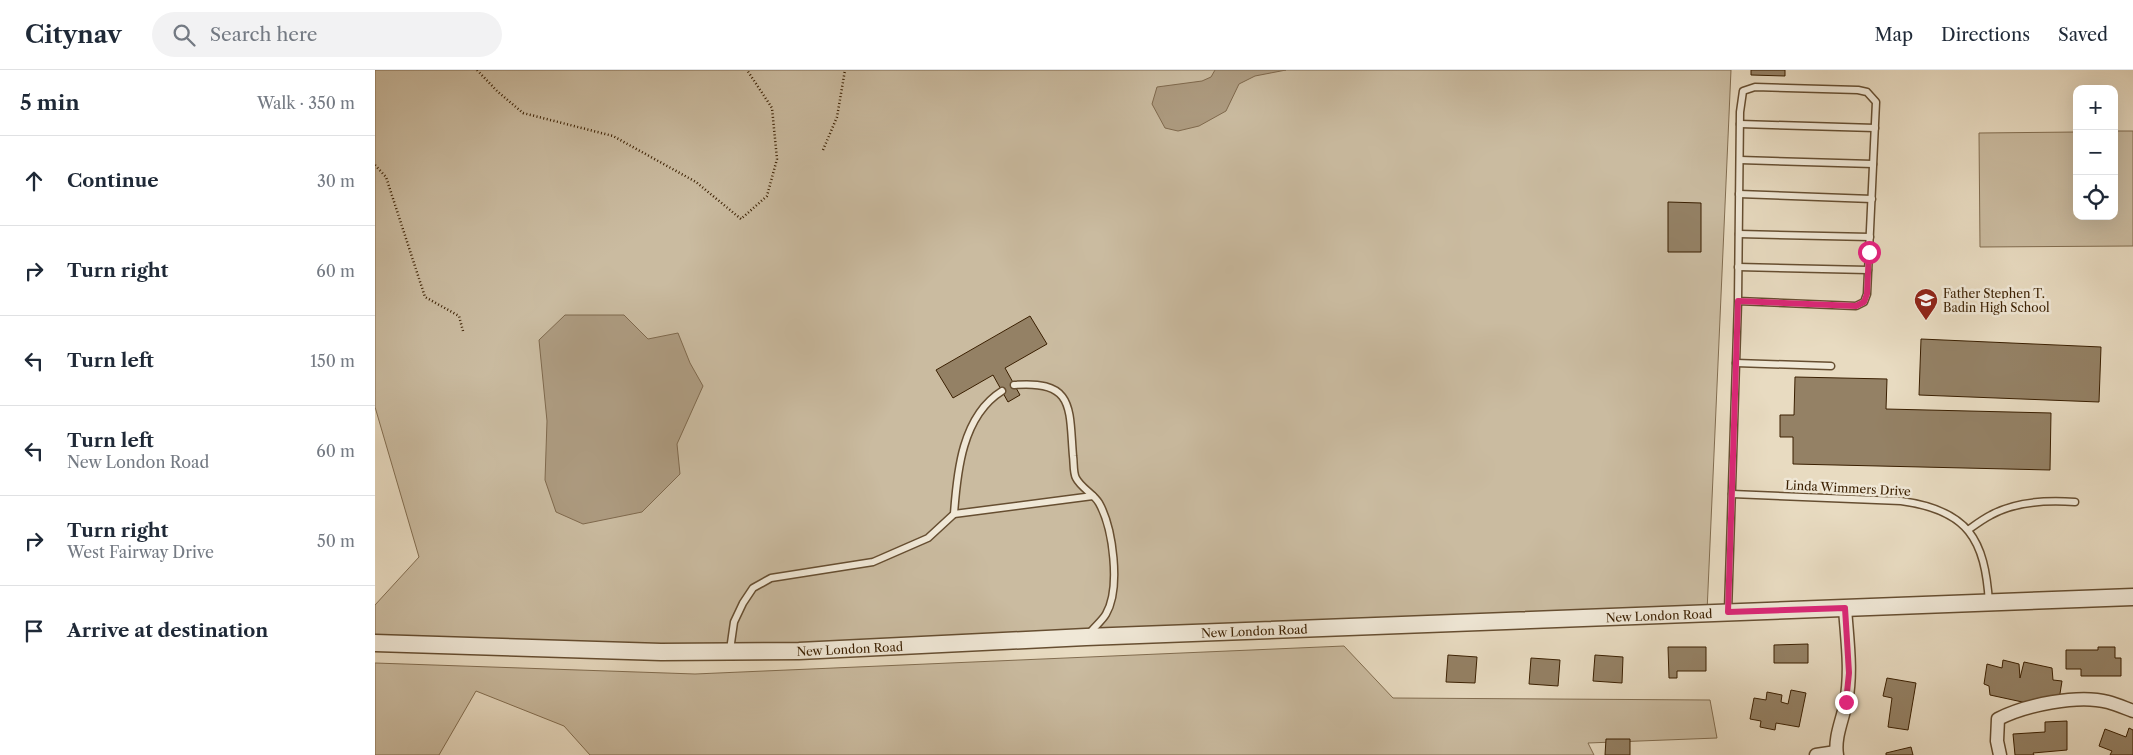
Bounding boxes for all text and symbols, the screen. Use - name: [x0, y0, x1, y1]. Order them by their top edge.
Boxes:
- search box: [152, 12, 502, 57]
- text: Citynav: [25, 20, 122, 49]
- icon: search: [170, 21, 198, 49]
- text: Search here: [210, 23, 317, 46]
- text: Map: [1874, 24, 1913, 46]
- text: Directions: [1941, 24, 2030, 46]
- text: Saved: [2058, 24, 2108, 46]
- map controls: [2073, 85, 2118, 220]
- button: +: [2073, 85, 2118, 130]
- text: 5 min: [20, 90, 80, 115]
- text: Walk · 350 m: [257, 93, 355, 113]
- button: −: [2073, 130, 2118, 175]
- icon: ahead: [20, 167, 48, 195]
- text: Continue: [67, 169, 159, 192]
- text: 30 m: [317, 171, 355, 191]
- button: locate: [2073, 175, 2118, 220]
- route start: [1858, 241, 1881, 264]
- icon: right: [20, 257, 48, 285]
- text: Turn right: [67, 259, 168, 282]
- text: 60 m: [316, 261, 355, 281]
- place label: Father Stephen T. Badin High School: [1943, 286, 2050, 315]
- school or university icon: Father Stephen T. Badin High School: [1913, 287, 1939, 321]
- icon: left: [20, 347, 48, 375]
- text: Turn left: [67, 349, 154, 372]
- text: 150 m: [310, 351, 355, 371]
- text: Turn left: [67, 429, 154, 452]
- icon: left: [20, 437, 48, 465]
- text: 60 m: [316, 441, 355, 461]
- text: New London Road: [67, 452, 209, 472]
- street label: Linda Wimmers Drive: [1785, 477, 1911, 499]
- text: Turn right: [67, 519, 168, 542]
- icon: right: [20, 527, 48, 555]
- text: 50 m: [317, 531, 355, 551]
- text: West Fairway Drive: [67, 542, 214, 562]
- street label: New London Road: [1605, 606, 1713, 625]
- icon: arrive: [20, 617, 48, 645]
- text: Arrive at destination: [67, 619, 268, 642]
- street label: New London Road: [1201, 621, 1309, 640]
- street label: New London Road: [796, 638, 904, 659]
- route end: [1835, 691, 1858, 714]

